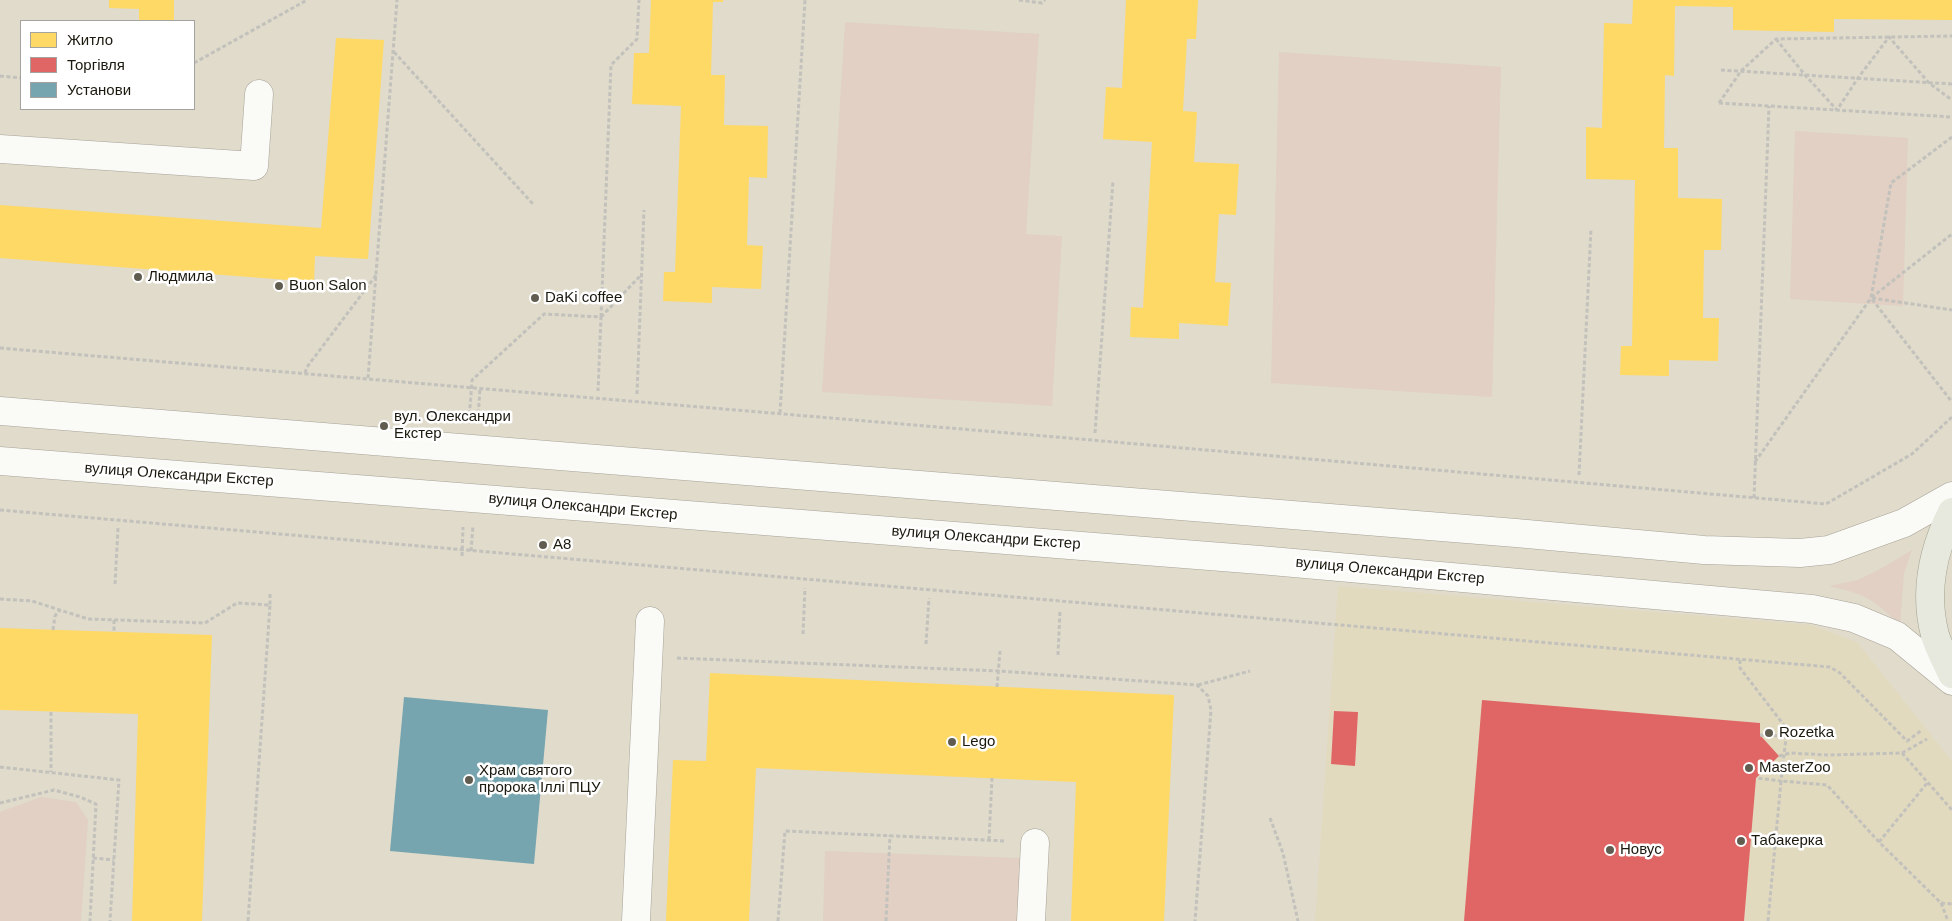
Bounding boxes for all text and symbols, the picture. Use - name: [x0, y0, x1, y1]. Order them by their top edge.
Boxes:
- legend: [20, 20, 195, 110]
- text: Житло: [67, 31, 113, 48]
- text: Торгівля: [67, 56, 125, 73]
- text: Установи: [67, 81, 131, 98]
- place label: Людмила: [148, 268, 213, 286]
- marker: Людмила: [132, 271, 144, 283]
- place label: Buon Salon: [289, 277, 367, 295]
- marker: Buon Salon: [273, 280, 285, 292]
- place label: DaKi coffee: [545, 289, 622, 307]
- marker: DaKi coffee: [529, 292, 541, 304]
- place label: вул. Олександри Екстер: [394, 408, 511, 443]
- marker: вул. Олександри Екстер: [378, 420, 390, 432]
- street label: вулиця Олександри Екстер: [84, 459, 274, 491]
- street label: вулиця Олександри Екстер: [488, 490, 678, 524]
- street label: вулиця Олександри Екстер: [891, 522, 1081, 554]
- place label: A8: [553, 536, 571, 554]
- marker: A8: [537, 539, 549, 551]
- street label: вулиця Олександри Екстер: [1295, 554, 1485, 588]
- place label: Rozetka: [1779, 724, 1834, 742]
- marker: Rozetka: [1763, 727, 1775, 739]
- place label: Lego: [962, 733, 995, 751]
- marker: Lego: [946, 736, 958, 748]
- place label: MasterZoo: [1759, 759, 1831, 777]
- place label: Храм святого пророка Іллі ПЦУ: [479, 762, 600, 797]
- marker: MasterZoo: [1743, 762, 1755, 774]
- marker: Храм святого пророка Іллі ПЦУ: [463, 774, 475, 786]
- place label: Табакерка: [1751, 832, 1823, 850]
- marker: Табакерка: [1735, 835, 1747, 847]
- place label: Новус: [1620, 841, 1662, 859]
- marker: Новус: [1604, 844, 1616, 856]

